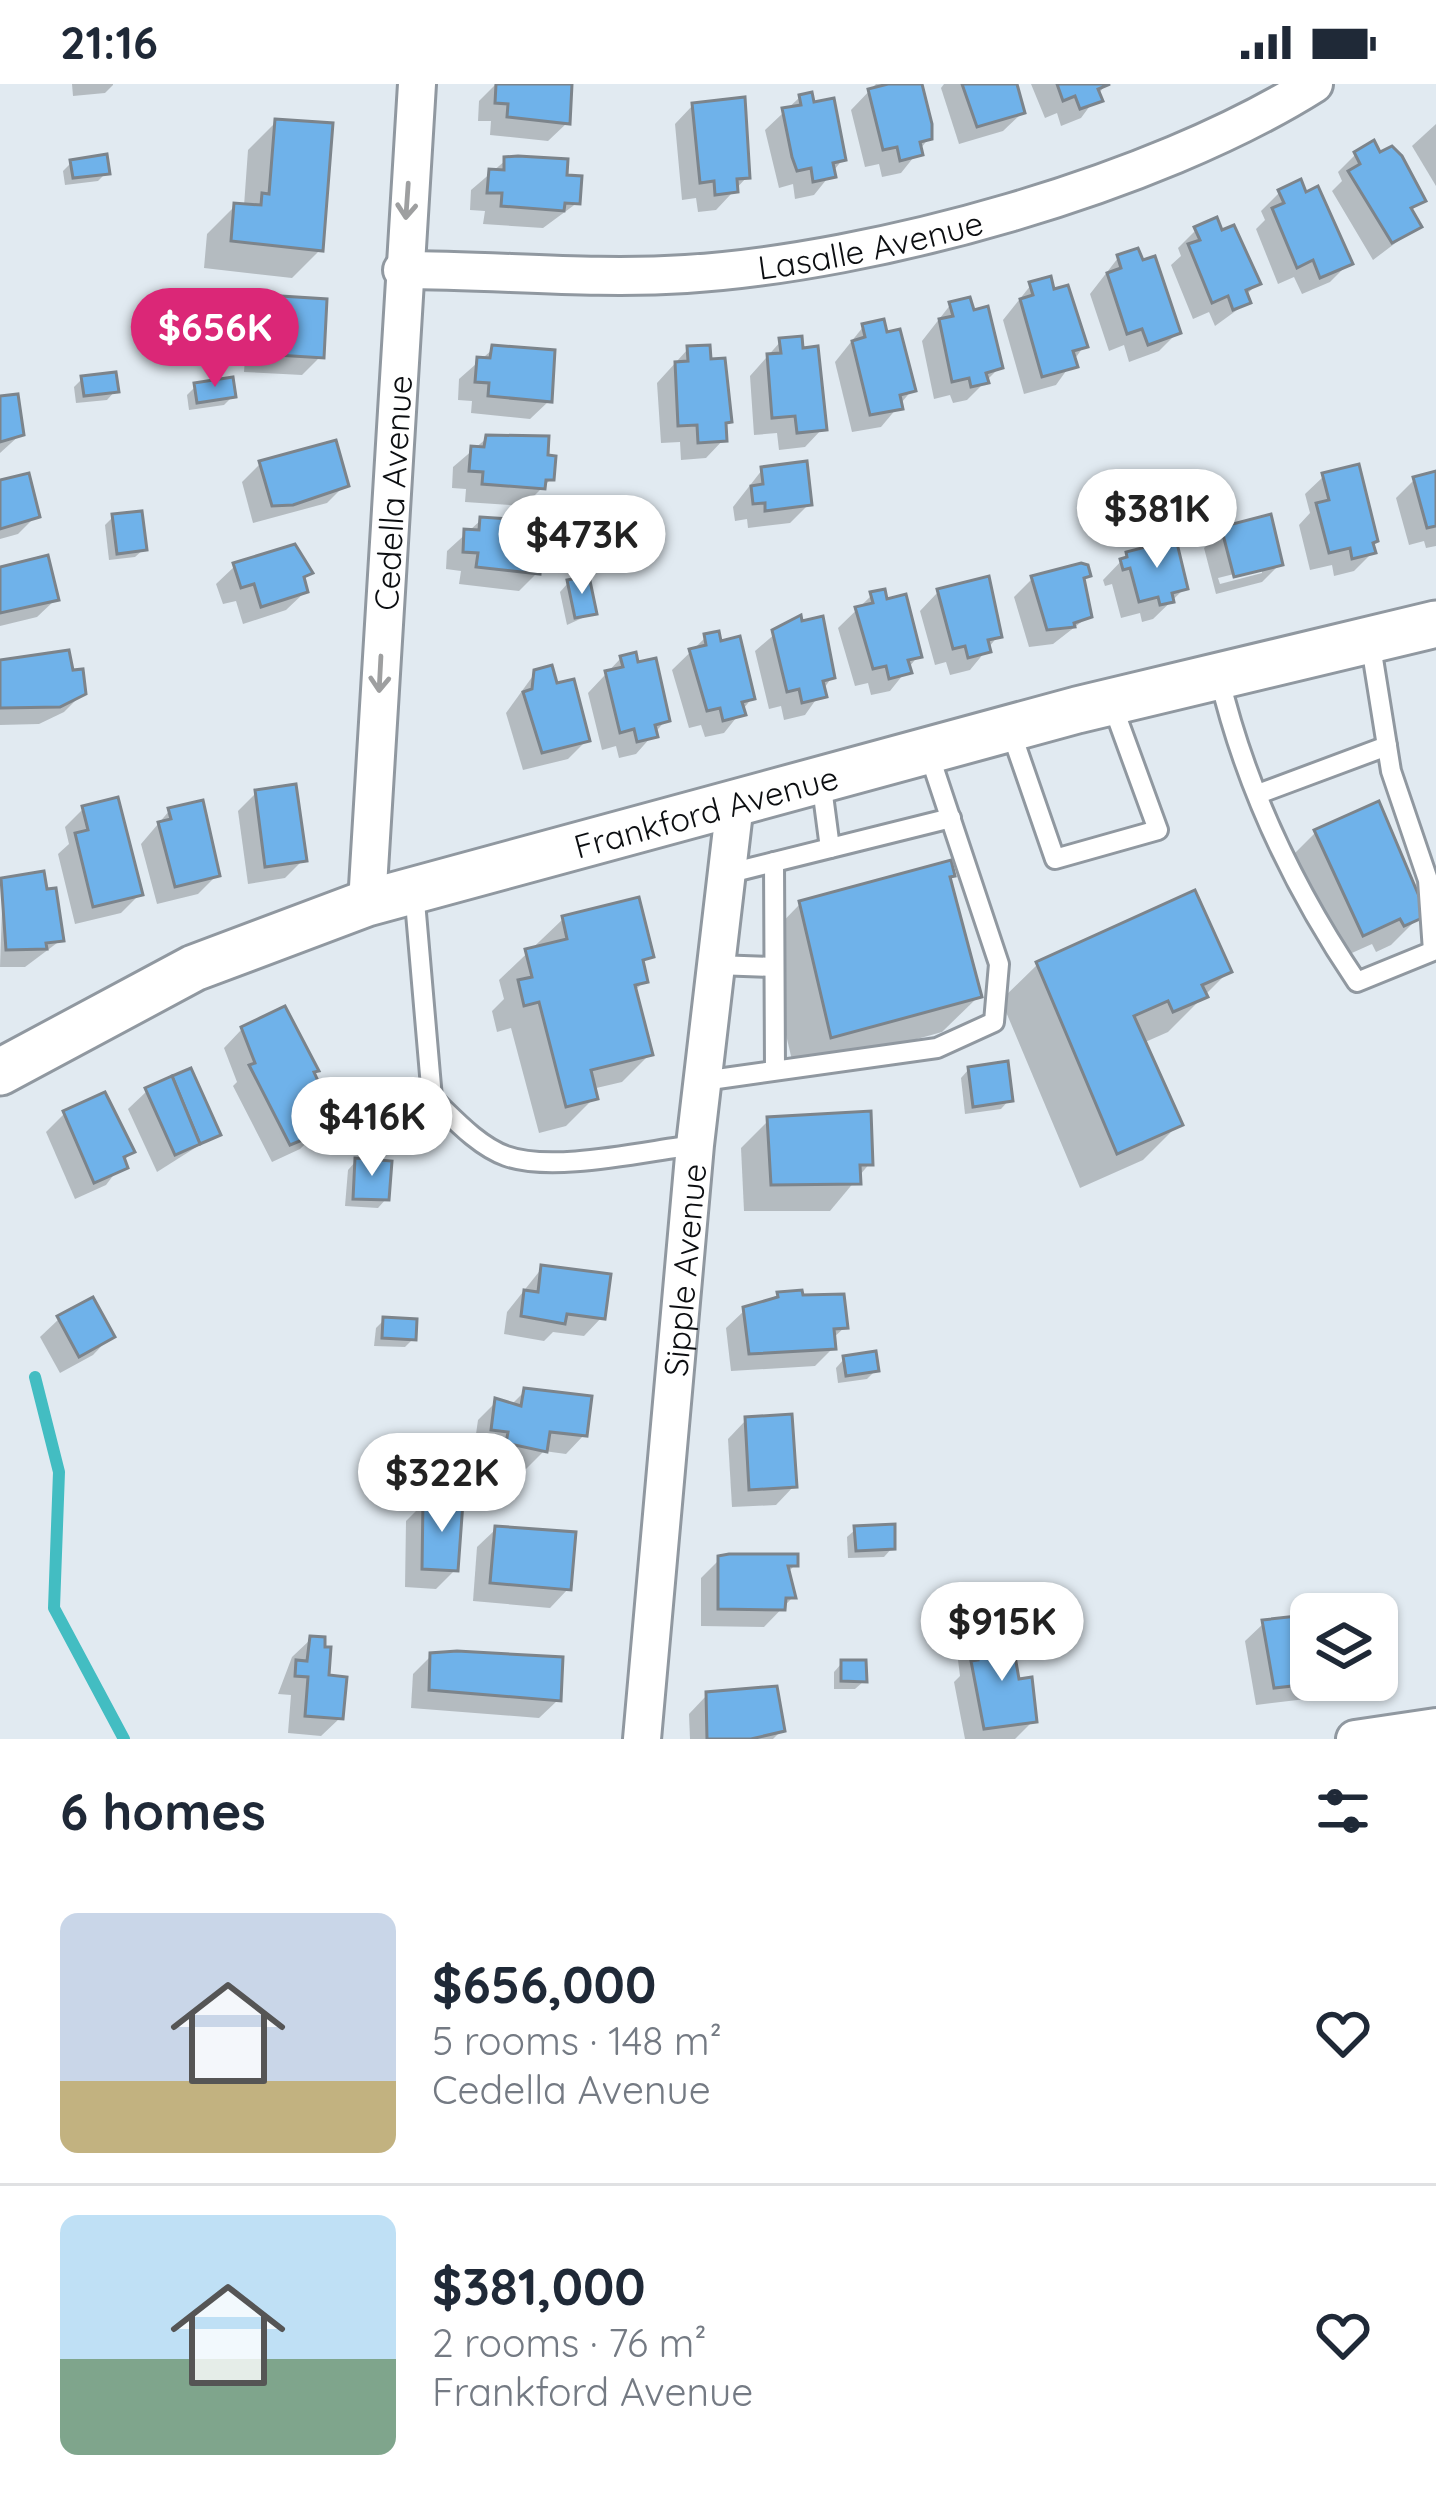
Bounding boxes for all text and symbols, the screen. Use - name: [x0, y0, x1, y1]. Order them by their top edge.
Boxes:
- text: 21:16: [60, 14, 158, 70]
- one-way arrow: [396, 181, 419, 220]
- street label: Lasalle Avenue: [755, 201, 987, 287]
- pin: $656K: [131, 288, 299, 390]
- text: $656K: [158, 302, 272, 351]
- street label: Cedella Avenue: [364, 374, 420, 612]
- pin: $381K: [1073, 469, 1241, 571]
- text: $381K: [1104, 483, 1210, 532]
- pin: $473K: [498, 495, 666, 597]
- text: $473K: [526, 509, 638, 558]
- one-way arrow: [368, 654, 391, 693]
- street label: Frankford Avenue: [569, 755, 842, 866]
- pin: $416K: [288, 1077, 456, 1179]
- text: $416K: [318, 1091, 426, 1140]
- street label: Sipple Avenue: [654, 1162, 714, 1378]
- pin: $322K: [358, 1433, 526, 1535]
- text: $322K: [385, 1447, 499, 1496]
- pin: $915K: [918, 1582, 1086, 1684]
- map controls: [1290, 1593, 1398, 1701]
- button: layers: [1290, 1593, 1398, 1701]
- text: $915K: [948, 1596, 1056, 1645]
- icon: filters: [1310, 1778, 1376, 1844]
- text: 6 homes: [60, 1779, 266, 1843]
- text: $656,000: [432, 1952, 656, 2016]
- icon: home: [156, 1961, 300, 2105]
- icon: heart: [1310, 2000, 1376, 2066]
- text: 5 rooms · 148 m²: [432, 2016, 722, 2065]
- text: Cedella Avenue: [432, 2065, 711, 2114]
- text: $381,000: [432, 2254, 646, 2318]
- icon: home: [156, 2263, 300, 2407]
- icon: heart: [1310, 2302, 1376, 2368]
- text: 2 rooms · 76 m²: [432, 2318, 707, 2367]
- text: Frankford Avenue: [432, 2367, 753, 2416]

